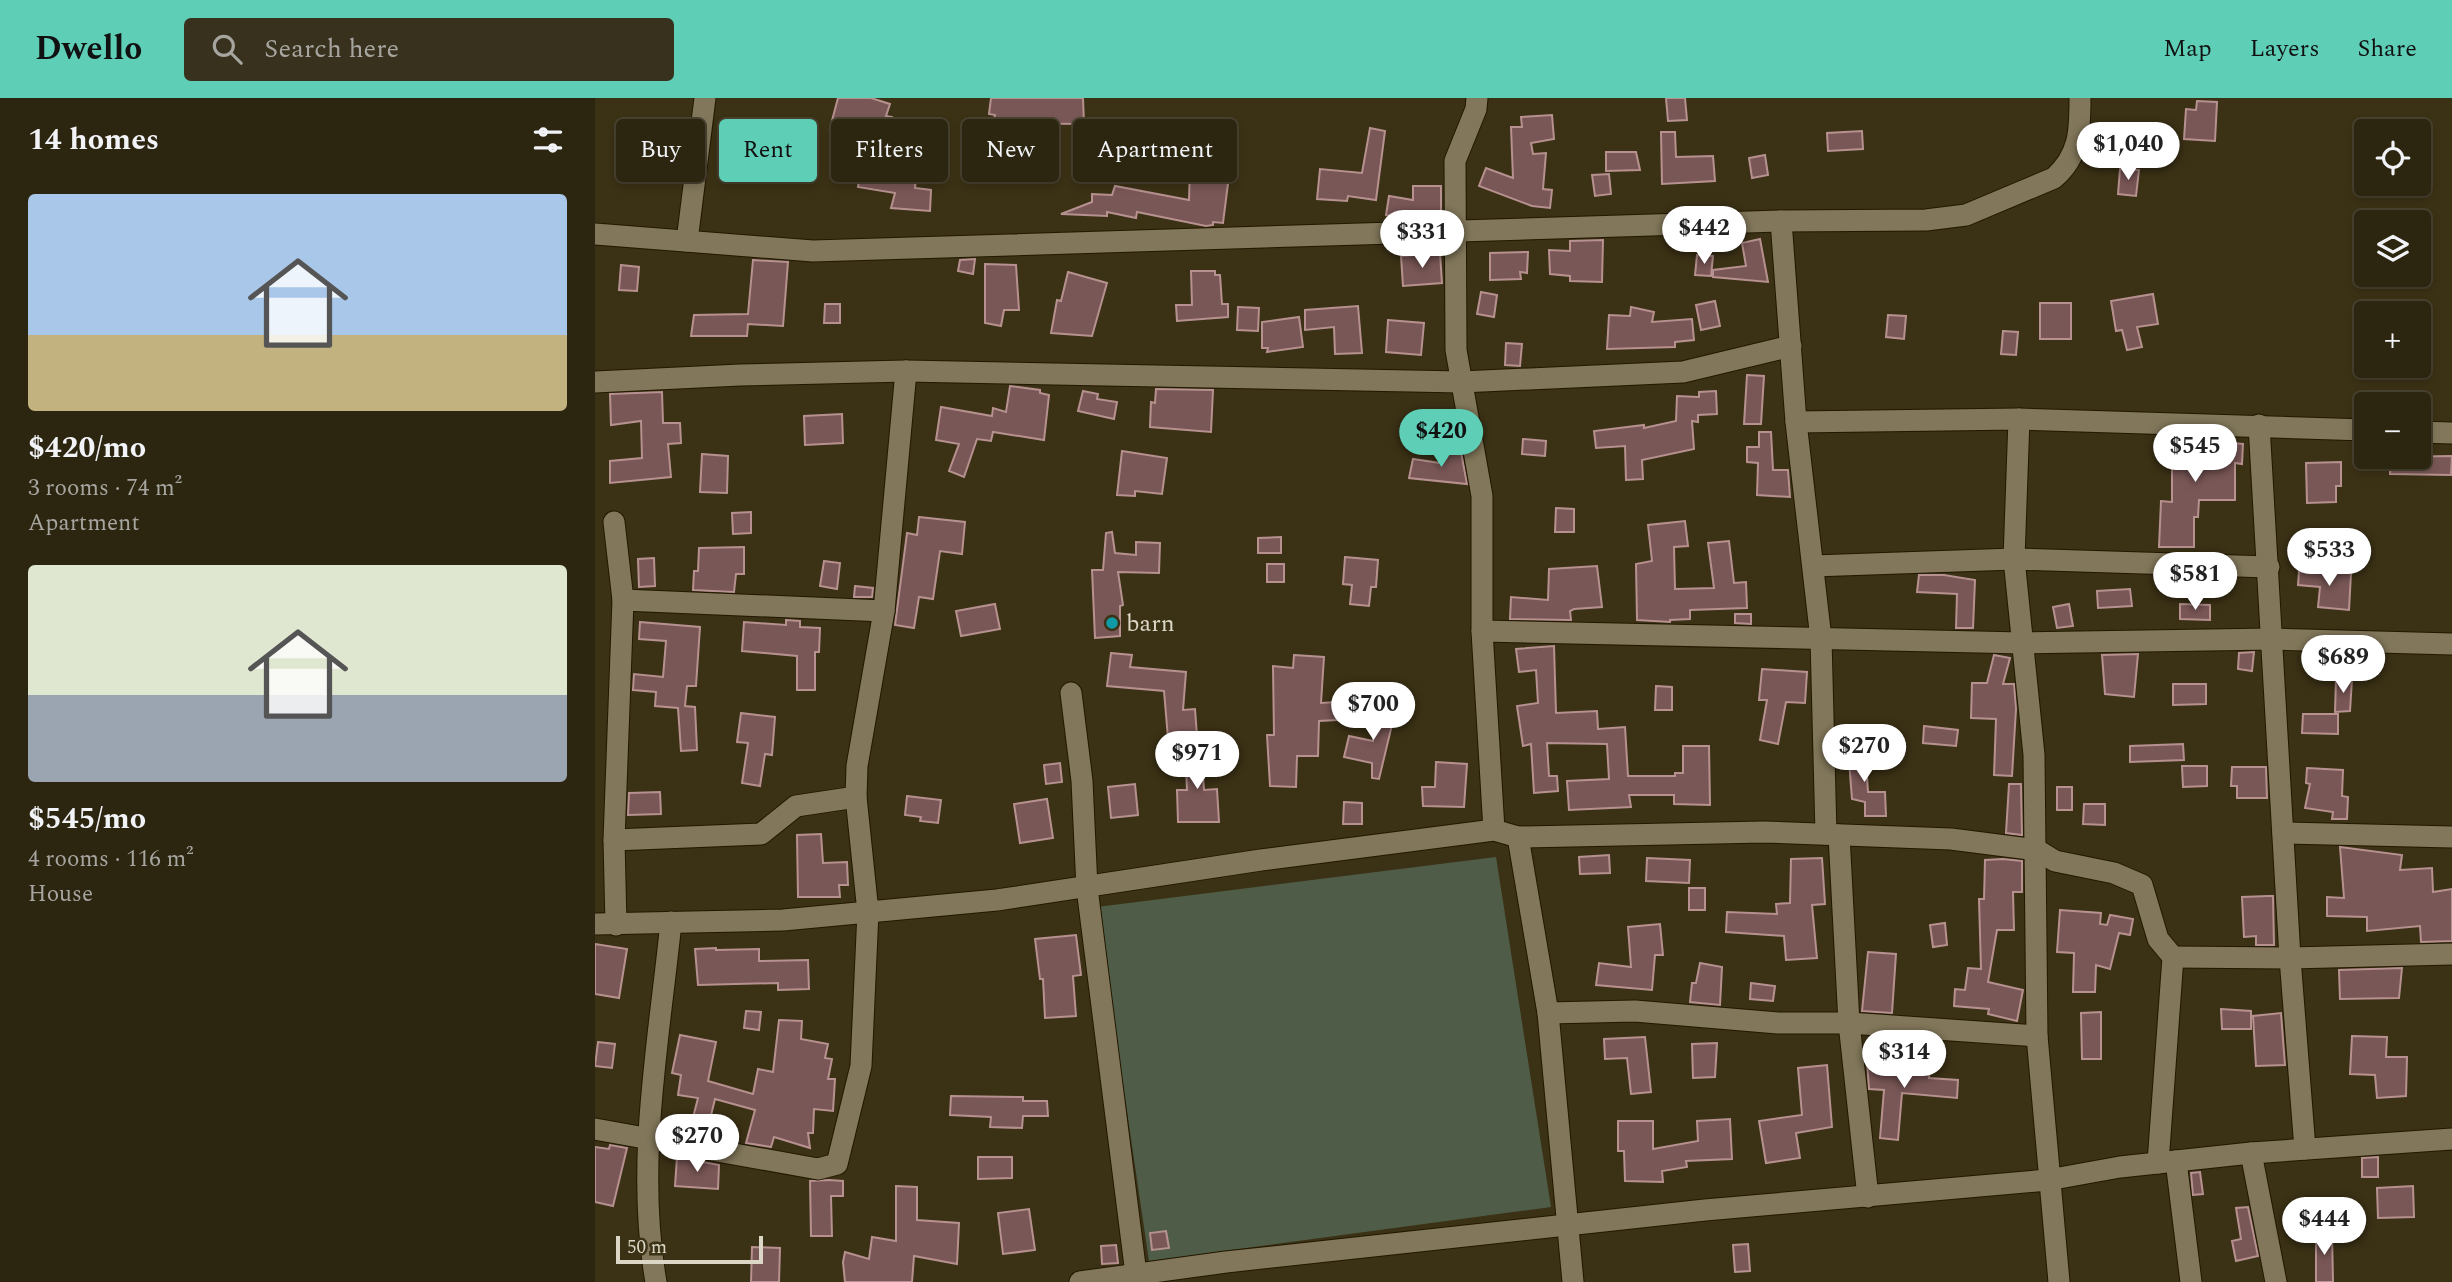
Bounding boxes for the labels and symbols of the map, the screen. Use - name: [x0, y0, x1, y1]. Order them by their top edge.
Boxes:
- pin: $1,040: [2071, 122, 2185, 182]
- pin: $442: [1663, 206, 1745, 266]
- pin: $331: [1381, 211, 1463, 270]
- pin: $420: [1400, 410, 1482, 469]
- pin: $545: [2154, 424, 2236, 484]
- pin: $533: [2288, 528, 2370, 588]
- pin: $581: [2154, 552, 2236, 612]
- place label: barn: [1126, 606, 1175, 642]
- marker: barn: [1104, 615, 1120, 631]
- pin: $689: [2302, 636, 2384, 695]
- pin: $700: [1332, 682, 1414, 742]
- pin: $270: [1823, 724, 1905, 784]
- pin: $971: [1156, 732, 1238, 791]
- pin: $314: [1863, 1030, 1945, 1090]
- pin: $270: [656, 1114, 738, 1174]
- pin: $444: [2283, 1198, 2365, 1257]
- scale bar: [616, 1233, 763, 1265]

